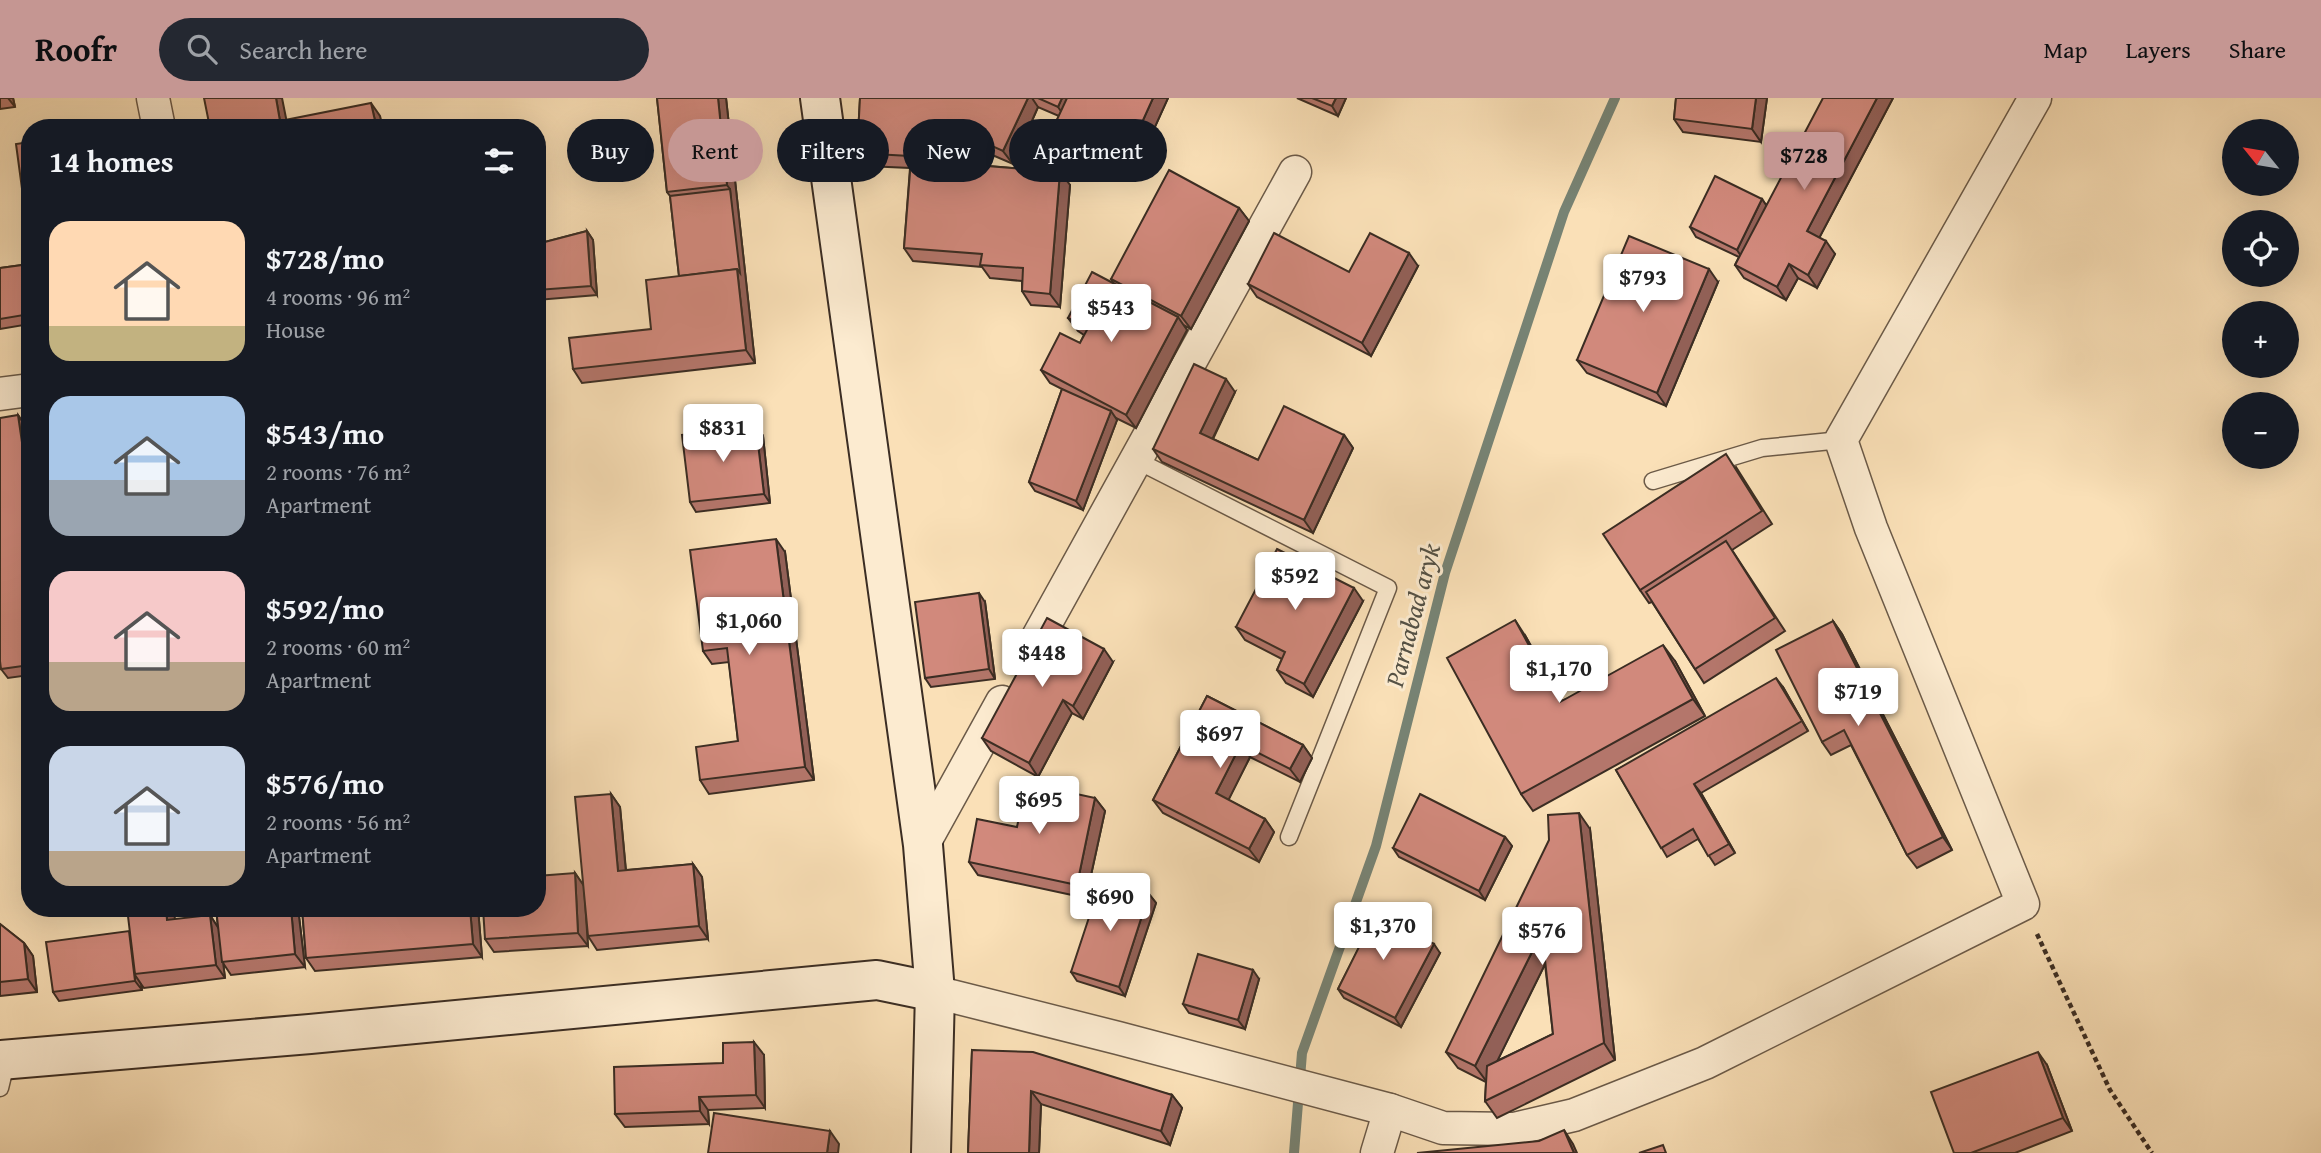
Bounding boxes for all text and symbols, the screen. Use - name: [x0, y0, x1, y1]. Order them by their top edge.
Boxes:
- search box: [159, 18, 649, 81]
- text: Roofr: [35, 25, 117, 73]
- icon: search: [183, 30, 221, 68]
- text: Search here: [239, 30, 368, 69]
- text: Map: [2044, 32, 2087, 67]
- text: Layers: [2125, 32, 2191, 67]
- text: Share: [2229, 32, 2286, 67]
- chip: Buy: [567, 119, 654, 182]
- chip: Rent: [668, 119, 763, 182]
- chip: Filters: [777, 119, 889, 182]
- chip: New: [903, 119, 995, 182]
- chip: Apartment: [1009, 119, 1167, 182]
- north arrow: [2222, 119, 2300, 196]
- map controls: [2222, 119, 2299, 469]
- pin: $728: [1763, 132, 1845, 192]
- text: $728: [1780, 138, 1828, 171]
- text: 14 homes: [49, 139, 174, 183]
- icon: filters: [480, 142, 518, 180]
- button: locate: [2222, 210, 2299, 287]
- text: $728/mo: [266, 236, 384, 280]
- icon: home: [105, 249, 189, 333]
- pin: $793: [1602, 254, 1684, 314]
- text: $793: [1619, 260, 1667, 293]
- text: 4 rooms · 96 m²: [266, 280, 410, 313]
- pin: $543: [1070, 285, 1152, 344]
- text: $543: [1087, 290, 1135, 323]
- button: +: [2222, 301, 2299, 378]
- text: House: [266, 313, 325, 346]
- button: −: [2222, 392, 2299, 469]
- pin: $831: [682, 404, 764, 464]
- text: $831: [699, 410, 747, 443]
- text: $543/mo: [266, 411, 384, 455]
- icon: home: [105, 424, 189, 508]
- text: 2 rooms · 76 m²: [266, 455, 410, 488]
- text: Apartment: [266, 488, 371, 521]
- water label: Parnabad aryk: [1374, 539, 1450, 692]
- pin: $592: [1254, 552, 1336, 612]
- text: $592: [1271, 558, 1319, 591]
- text: $592/mo: [266, 586, 384, 630]
- pin: $1,060: [692, 598, 806, 657]
- icon: home: [105, 599, 189, 683]
- text: $1,060: [716, 603, 782, 636]
- text: 2 rooms · 60 m²: [266, 630, 410, 663]
- pin: $448: [1001, 630, 1083, 689]
- text: $448: [1018, 635, 1066, 668]
- pin: $1,170: [1502, 646, 1616, 705]
- text: $1,170: [1526, 651, 1592, 684]
- text: Apartment: [266, 663, 371, 696]
- pin: $719: [1817, 668, 1899, 728]
- text: $719: [1834, 674, 1882, 707]
- pin: $697: [1179, 710, 1261, 770]
- text: $697: [1196, 716, 1244, 749]
- text: $576/mo: [266, 761, 384, 805]
- icon: home: [105, 774, 189, 858]
- pin: $695: [998, 776, 1080, 836]
- text: $695: [1015, 782, 1063, 815]
- text: 2 rooms · 56 m²: [266, 805, 410, 838]
- text: Apartment: [266, 838, 371, 871]
- pin: $690: [1069, 874, 1151, 933]
- text: $690: [1086, 879, 1134, 912]
- pin: $1,370: [1326, 902, 1440, 962]
- text: $1,370: [1350, 908, 1416, 941]
- pin: $576: [1501, 908, 1583, 967]
- text: $576: [1518, 913, 1566, 946]

